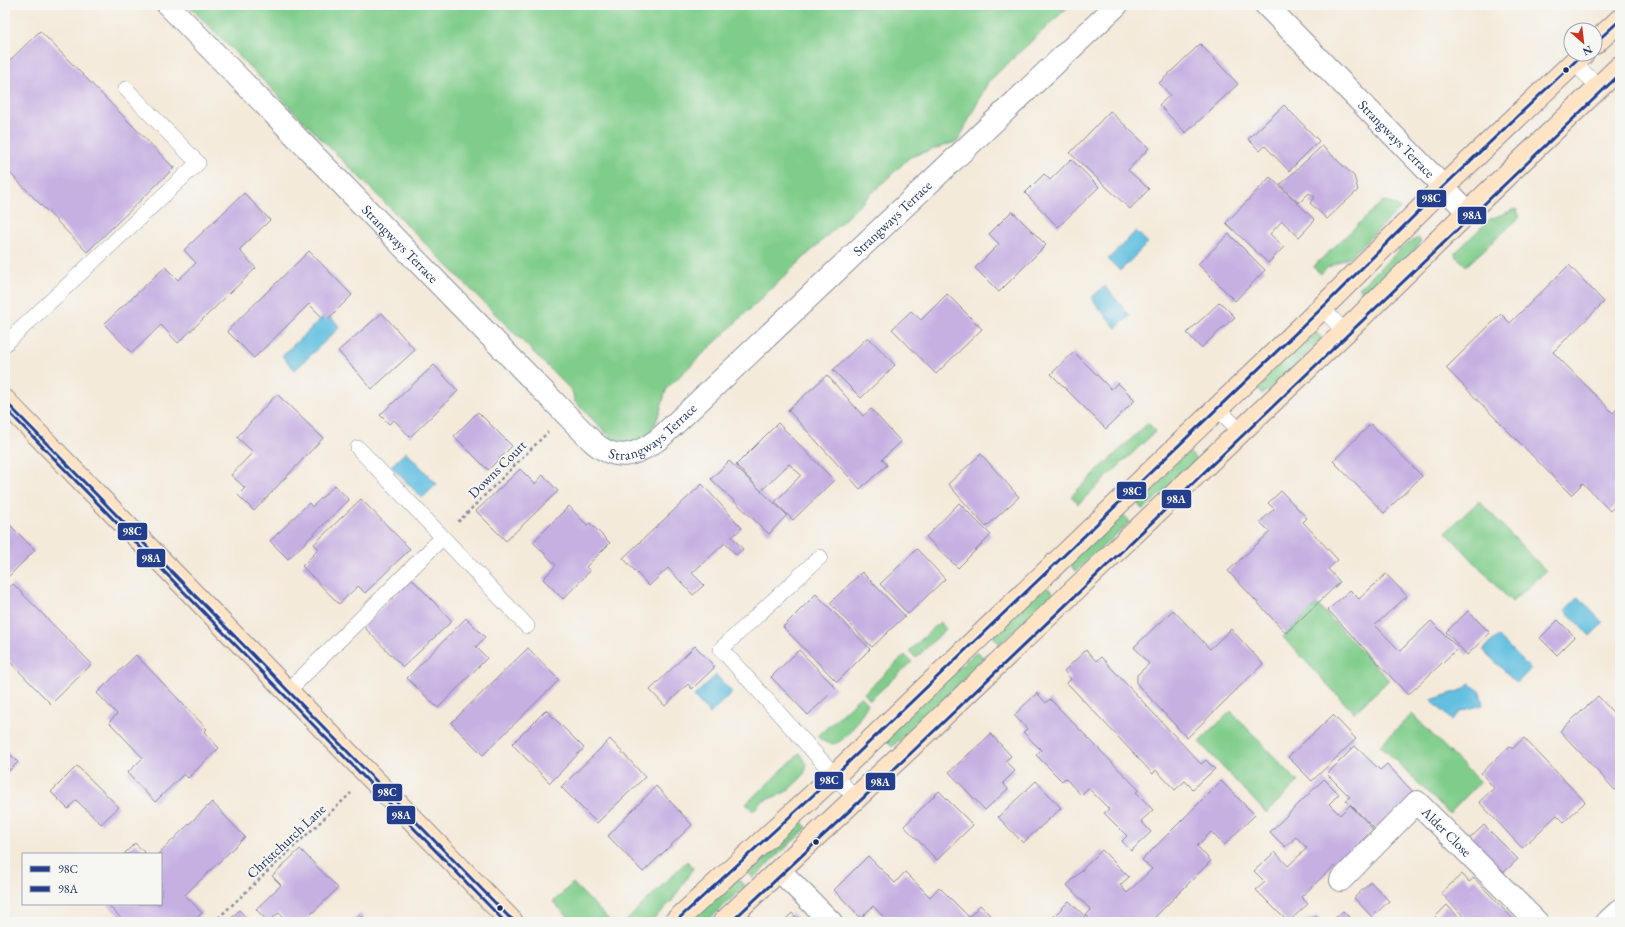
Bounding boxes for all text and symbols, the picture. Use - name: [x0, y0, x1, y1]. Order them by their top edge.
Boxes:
- north arrow: [1563, 22, 1603, 62]
- text: N: [1580, 43, 1595, 59]
- unlabelled marker: [1561, 65, 1571, 75]
- street label: Strangways Terrace: [1354, 96, 1439, 182]
- street label: Strangways Terrace: [849, 176, 936, 260]
- line badge: 98C: [1416, 189, 1447, 208]
- text: 98C: [1421, 191, 1441, 205]
- street label: Strangways Terrace: [358, 201, 443, 287]
- line badge: 98A: [1457, 206, 1487, 225]
- text: 98A: [1462, 208, 1482, 222]
- street label: Strangways Terrace: [607, 399, 701, 464]
- street label: Downs Court: [464, 436, 530, 502]
- line badge: 98C: [1116, 481, 1147, 500]
- text: 98C: [1122, 484, 1142, 498]
- line badge: 98A: [1161, 489, 1192, 509]
- text: 98A: [1166, 492, 1186, 506]
- line badge: 98C: [117, 522, 148, 541]
- text: 98C: [122, 524, 142, 538]
- line badge: 98A: [136, 548, 166, 568]
- text: 98A: [141, 551, 161, 565]
- line badge: 98C: [814, 771, 844, 790]
- line badge: 98A: [865, 772, 896, 791]
- text: 98C: [819, 773, 839, 787]
- text: 98A: [870, 775, 890, 789]
- line badge: 98C: [372, 783, 403, 802]
- text: 98C: [377, 785, 397, 799]
- street label: Christchurch Lane: [243, 799, 330, 882]
- street label: Alder Close: [1417, 802, 1476, 861]
- line badge: 98A: [386, 805, 416, 825]
- text: 98A: [391, 808, 411, 822]
- unlabelled marker: [811, 837, 821, 847]
- legend: [22, 853, 162, 905]
- text: 98C: [58, 861, 78, 877]
- text: 98A: [58, 881, 79, 897]
- unlabelled marker: [495, 903, 505, 913]

